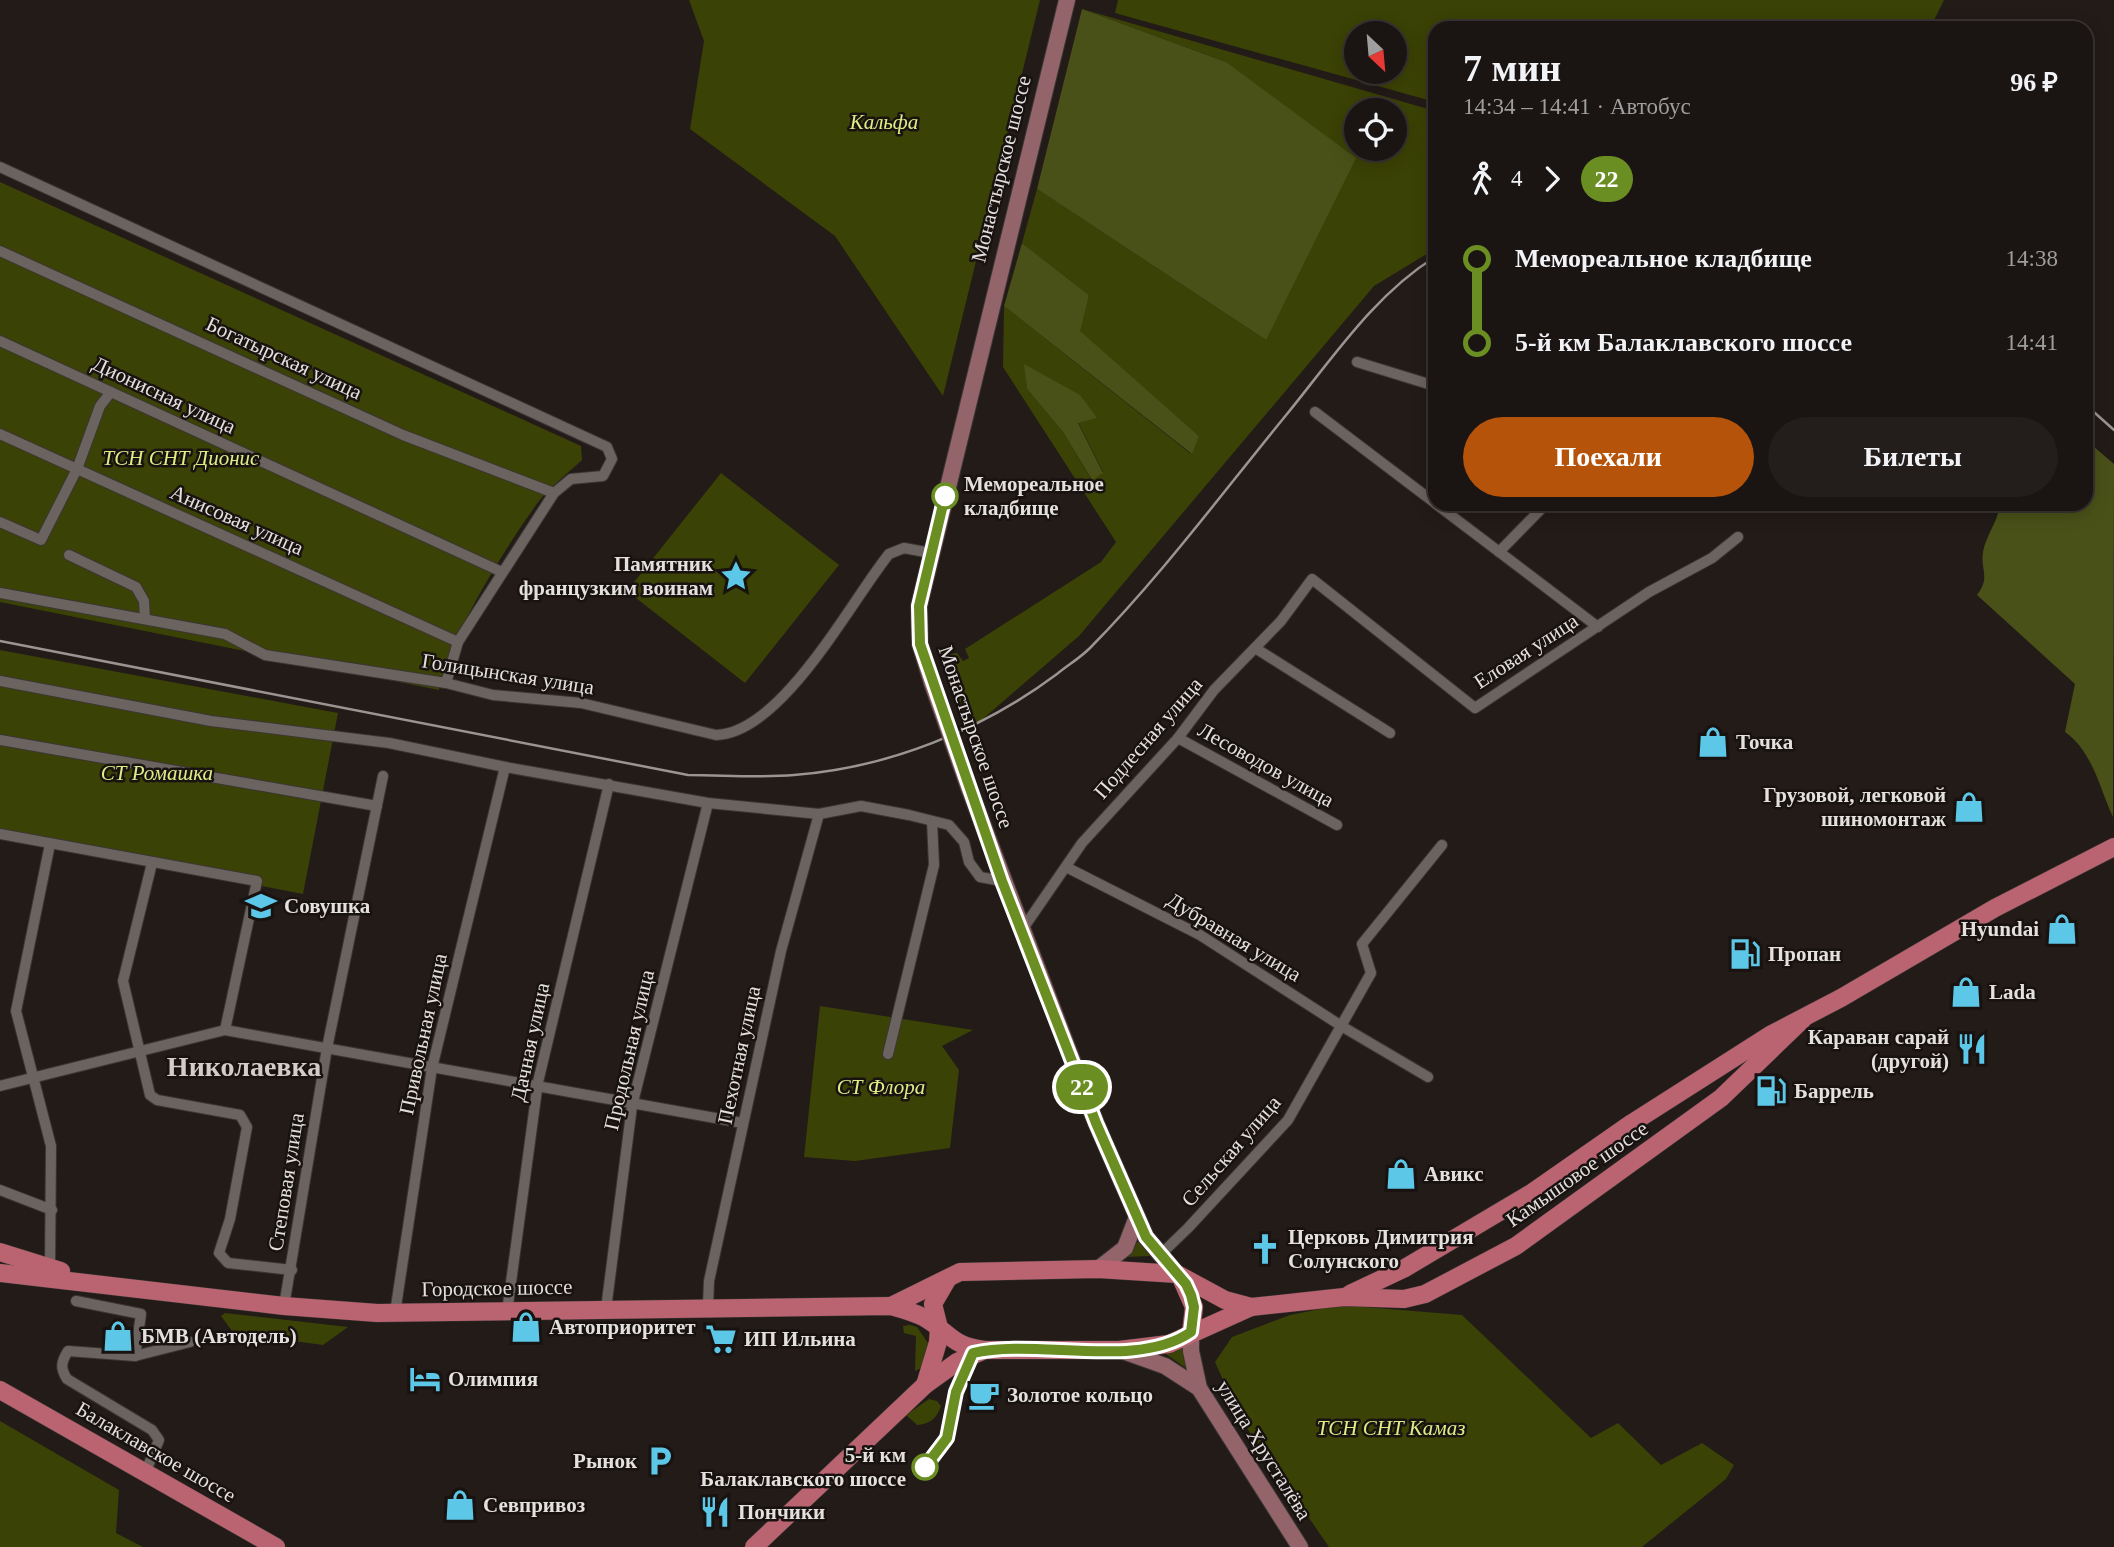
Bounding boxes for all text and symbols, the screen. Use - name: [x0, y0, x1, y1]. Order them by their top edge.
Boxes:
- north arrow: [1344, 21, 1407, 84]
- map controls: [1344, 21, 1407, 161]
- text: 7 мин: [1463, 47, 1561, 89]
- text: 96 ₽: [2010, 68, 2058, 97]
- street label: Монастырское шоссе: [966, 73, 1036, 265]
- text: 14:34 – 14:41 · Автобус: [1463, 94, 1691, 119]
- button: locate: [1344, 98, 1407, 161]
- park label: Кальфа: [849, 110, 918, 134]
- icon: walk: [1463, 160, 1501, 198]
- icon: forward: [1533, 160, 1571, 198]
- text: 4: [1511, 166, 1523, 191]
- text: 22: [1595, 166, 1619, 192]
- text: Мемореальное кладбище: [1515, 244, 1812, 273]
- text: 14:38: [2006, 246, 2058, 271]
- street label: Богатырская улица: [202, 311, 366, 405]
- text: 5-й км Балаклавского шоссе: [1515, 328, 1852, 357]
- text: 14:41: [2006, 330, 2058, 355]
- street label: Дионисная улица: [89, 351, 240, 439]
- button: Поехали: [1463, 417, 1754, 497]
- button: Билеты: [1768, 417, 2058, 497]
- park label: ТСН СНТ Дионис: [103, 446, 260, 470]
- place label: Мемореальное кладбище: [964, 472, 1104, 520]
- street label: Анисовая улица: [167, 480, 308, 560]
- marker: Мемореальное кладбище: [932, 483, 958, 509]
- place label: Памятник французким воинам: [519, 552, 714, 600]
- place icon: Памятник французким воинам: [719, 559, 753, 593]
- street label: Еловая улица: [1469, 608, 1583, 694]
- street label: Монастырское шоссе: [933, 643, 1019, 831]
- street label: Голицынская улица: [420, 649, 597, 700]
- street label: Подлесная улица: [1089, 672, 1208, 804]
- street label: Лесоводов улица: [1194, 718, 1339, 813]
- shop icon: Точка: [1696, 725, 1730, 759]
- place label: Точка: [1736, 730, 1794, 754]
- park label: СТ Ромашка: [101, 761, 213, 785]
- place label: Грузовой, легковой шиномонтаж: [1763, 783, 1947, 831]
- shop icon: Грузовой, легковой шиномонтаж: [1952, 790, 1986, 824]
- street label: Дубравная улица: [1163, 887, 1306, 987]
- school or university icon: Совушка: [244, 889, 278, 923]
- place label: Совушка: [284, 894, 371, 918]
- shop icon: Hyundai: [2045, 912, 2079, 946]
- place label: Hyundai: [1961, 917, 2039, 941]
- fuel station icon: Пропан: [1728, 937, 1762, 971]
- place label: Пропан: [1768, 942, 1841, 966]
- street label: Привольная улица: [394, 950, 452, 1117]
- street label: Продольная улица: [599, 967, 659, 1133]
- shop icon: Lada: [1949, 975, 1983, 1009]
- street label: Дачная улица: [506, 980, 554, 1104]
- place label: Lada: [1989, 980, 2036, 1004]
- street label: Пехотная улица: [713, 983, 765, 1126]
- place label: Караван сарай (другой): [1808, 1025, 1949, 1073]
- restaurant icon: Караван сарай (другой): [1955, 1032, 1989, 1066]
- district label: Николаевка: [167, 1051, 321, 1082]
- line badge: 22: [1050, 1064, 1114, 1110]
- text: 22: [1070, 1074, 1094, 1100]
- fuel station icon: Баррель: [1754, 1074, 1788, 1108]
- park label: СТ Флора: [837, 1075, 925, 1099]
- place label: Баррель: [1794, 1079, 1874, 1103]
- street label: Сельская улица: [1176, 1090, 1286, 1211]
- street label: Степовая улица: [263, 1110, 309, 1253]
- street label: Камышовое шоссе: [1501, 1116, 1653, 1232]
- shop icon: Авикс: [1384, 1157, 1418, 1191]
- place label: Авикс: [1424, 1162, 1484, 1186]
- place label: Церковь Димитрия Солунского: [1288, 1225, 1474, 1273]
- church icon: Церковь Димитрия Солунского: [1248, 1232, 1282, 1266]
- street label: Городское шоссе: [421, 1275, 573, 1301]
- shop icon: Автоприоритет: [509, 1310, 543, 1344]
- place label: Автоприоритет: [549, 1315, 696, 1339]
- shop icon: БМВ (Автодель): [101, 1319, 135, 1353]
- supermarket icon: ИП Ильина: [704, 1322, 738, 1356]
- place label: БМВ (Автодель): [141, 1324, 297, 1348]
- place label: ИП Ильина: [744, 1327, 856, 1351]
- hotel icon: Олимпия: [408, 1362, 442, 1396]
- place label: Олимпия: [448, 1367, 538, 1391]
- street label: улица Хрусталёва: [1211, 1376, 1317, 1525]
- cafe icon: Золотое кольцо: [967, 1378, 1001, 1412]
- place label: Золотое кольцо: [1007, 1383, 1153, 1407]
- street label: Балаклавское шоссе: [72, 1397, 240, 1507]
- park label: ТСН СНТ Камаз: [1317, 1416, 1465, 1440]
- place label: 5-й км Балаклавского шоссе: [700, 1443, 906, 1491]
- parking icon: Рынок: [643, 1444, 677, 1478]
- place label: Рынок: [573, 1449, 638, 1473]
- marker: 5-й км Балаклавского шоссе: [912, 1454, 938, 1480]
- shop icon: Севпривоз: [443, 1488, 477, 1522]
- place label: Севпривоз: [483, 1493, 585, 1517]
- restaurant icon: Пончики: [698, 1495, 732, 1529]
- place label: Пончики: [738, 1500, 825, 1524]

